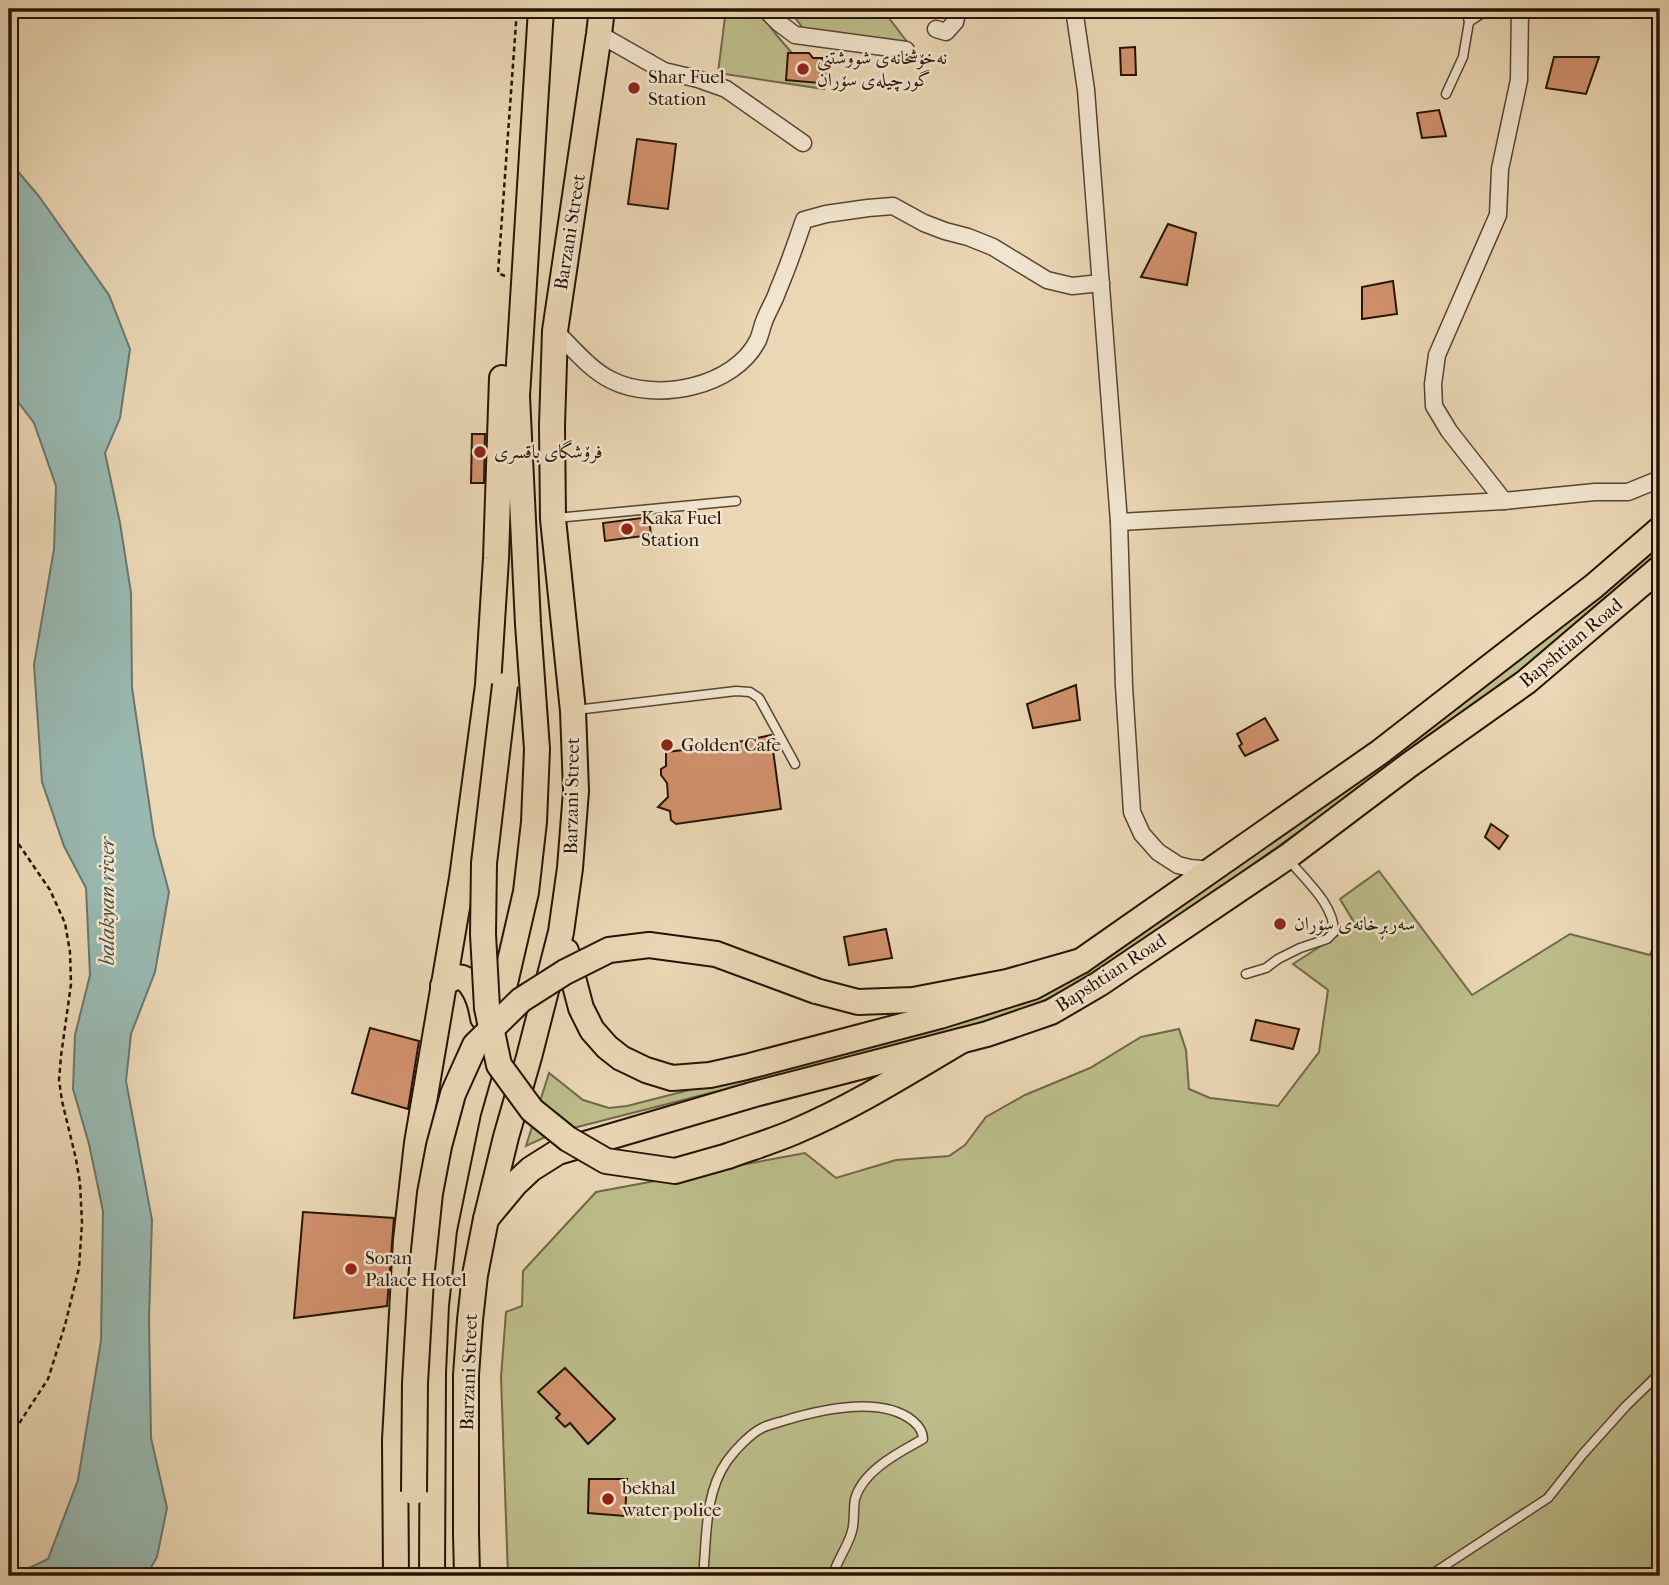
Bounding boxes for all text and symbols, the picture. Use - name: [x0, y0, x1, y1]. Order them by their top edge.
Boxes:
- place label: نەخۆشخانەی شووشتنی گورچیلەی سۆران: [817, 47, 947, 92]
- marker: نەخۆشخانەی شووشتنی گورچیلەی سۆران: [795, 61, 811, 77]
- place label: Shar Fuel Station: [648, 66, 725, 110]
- marker: Shar Fuel Station: [626, 80, 642, 96]
- street label: Barzani Street: [550, 172, 590, 292]
- place label: فرۆشگای باقسری: [494, 439, 603, 464]
- marker: فرۆشگای باقسری: [472, 444, 488, 460]
- place label: Kaka Fuel Station: [641, 507, 722, 551]
- marker: Kaka Fuel Station: [619, 521, 635, 537]
- street label: Bapshtian Road: [1515, 593, 1627, 692]
- place label: Golden Cafe: [681, 734, 781, 756]
- street label: Barzani Street: [560, 737, 584, 855]
- marker: Golden Cafe: [659, 737, 675, 753]
- water label: balakyan river: [95, 835, 119, 965]
- place label: سەربڕخانەی سۆران: [1294, 913, 1415, 940]
- marker: سەربڕخانەی سۆران: [1272, 916, 1288, 932]
- street label: Bapshtian Road: [1052, 929, 1171, 1017]
- place label: Soran Palace Hotel: [365, 1247, 467, 1291]
- marker: Soran Palace Hotel: [343, 1261, 359, 1277]
- street label: Barzani Street: [456, 1313, 482, 1431]
- place label: bekhal water police: [621, 1477, 721, 1521]
- marker: bekhal water police: [600, 1491, 616, 1507]

